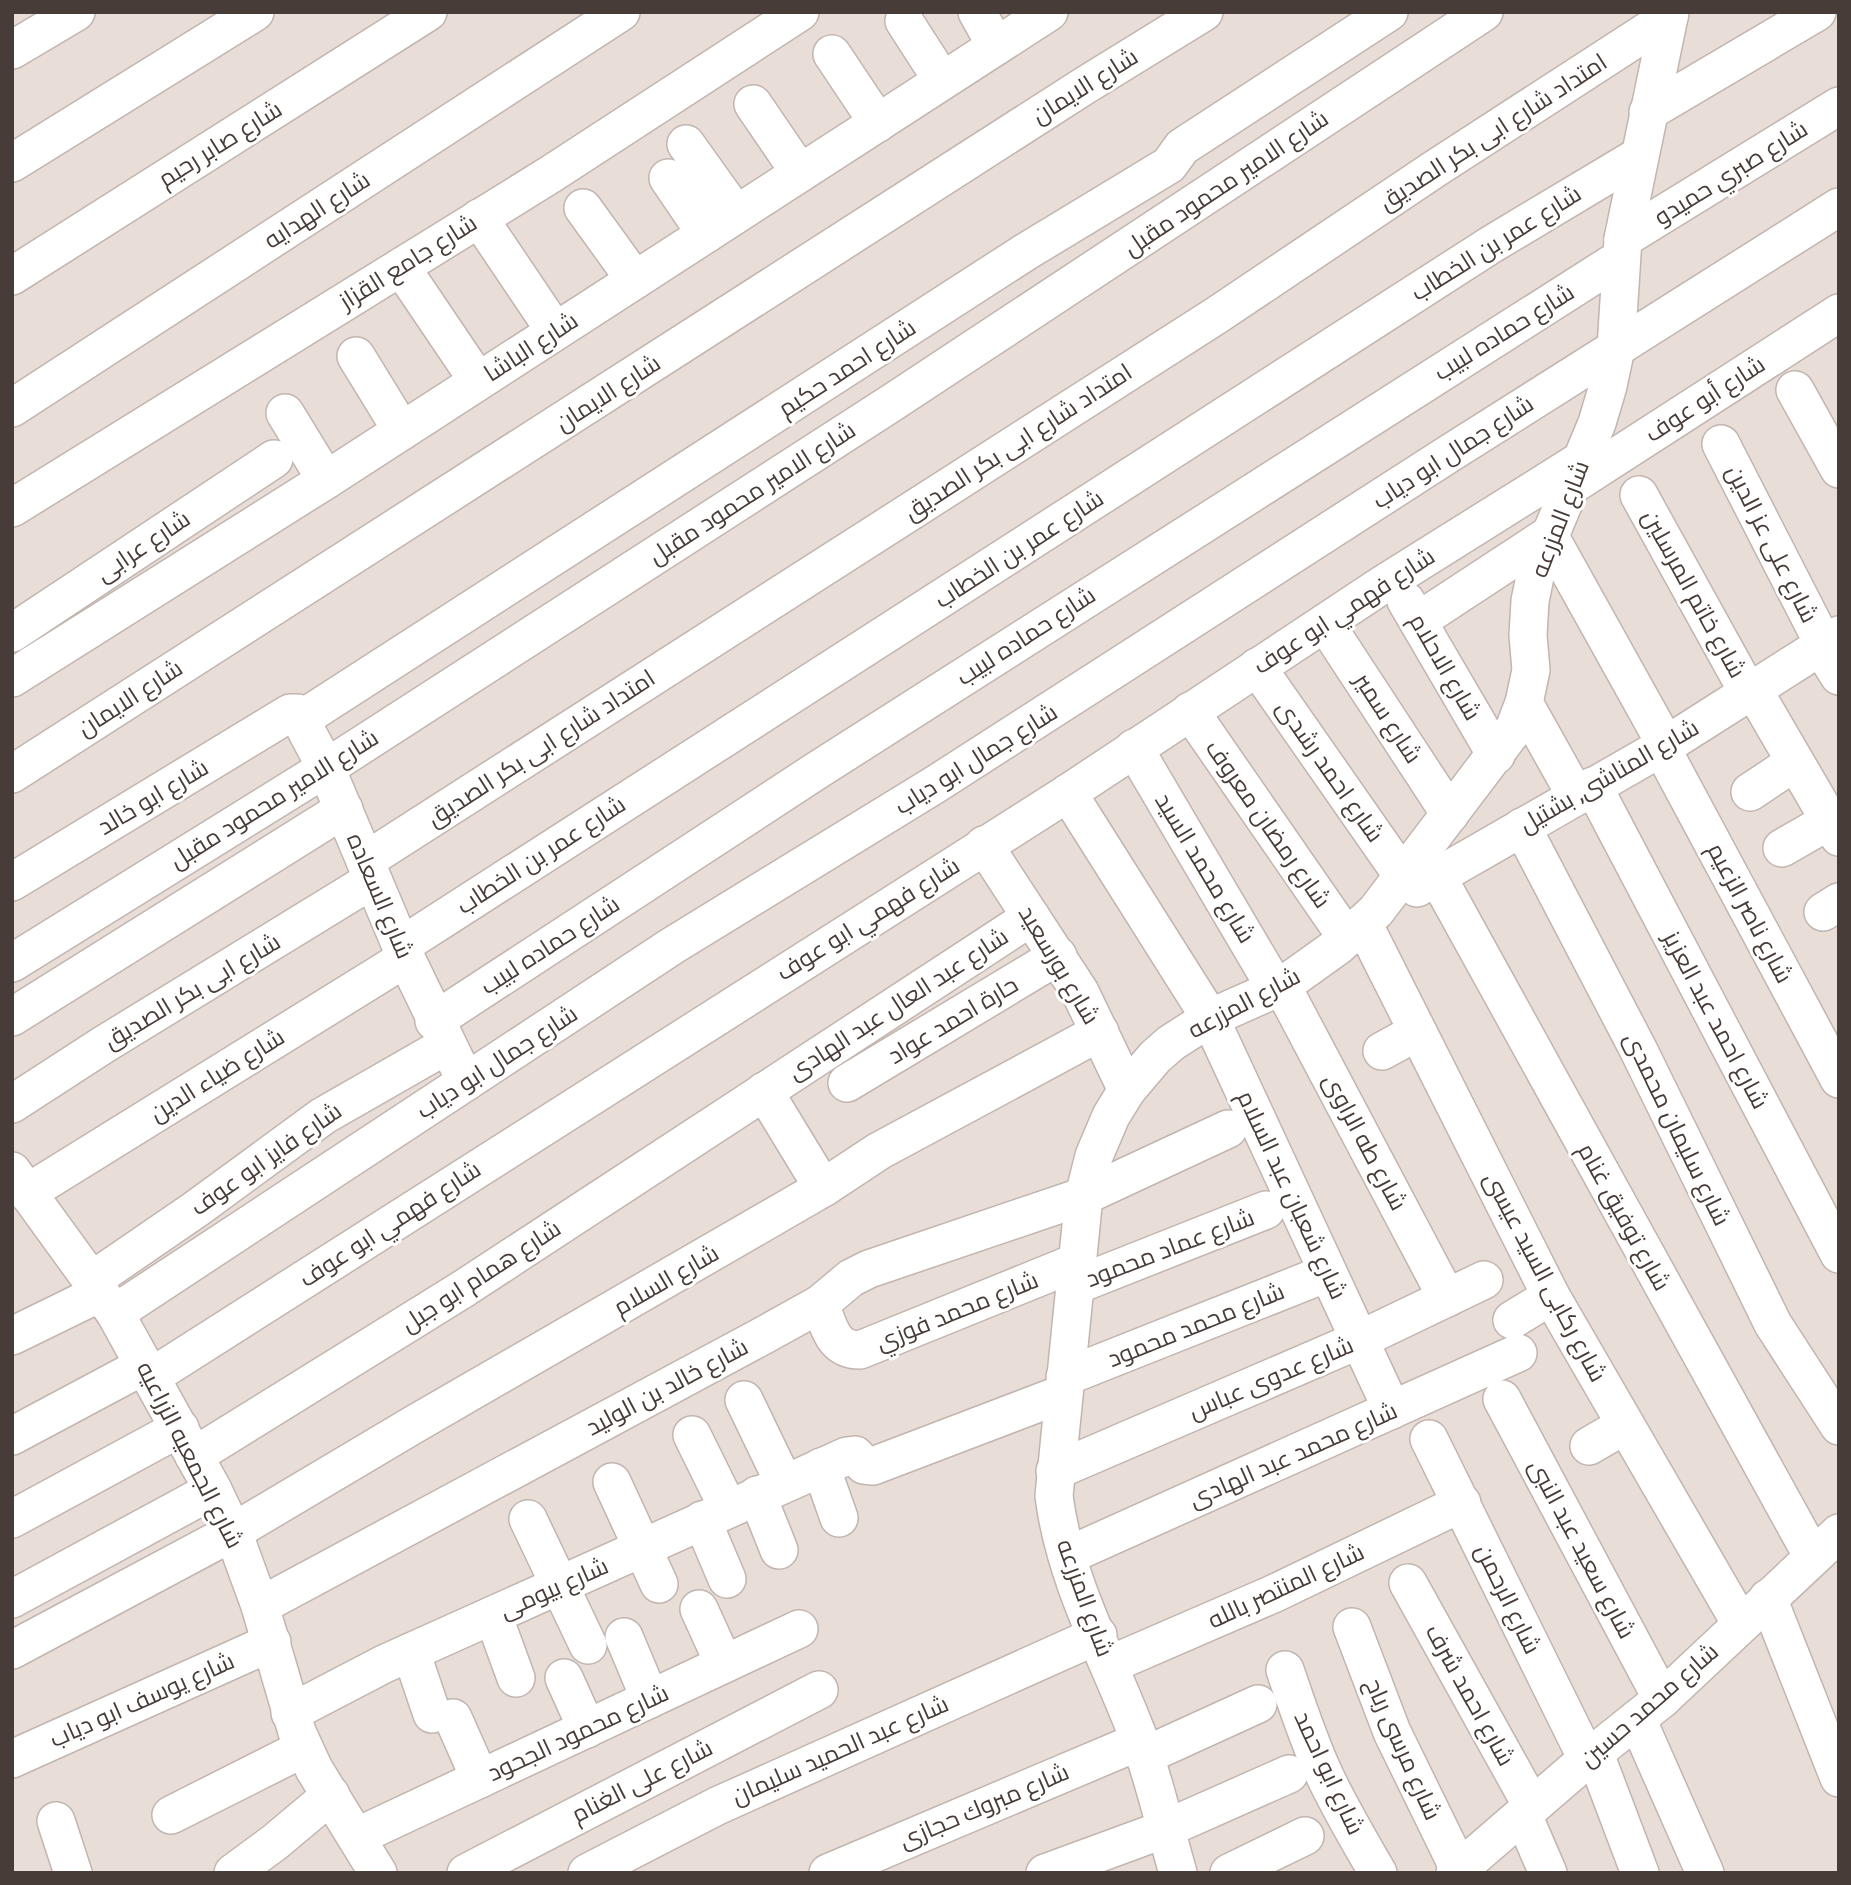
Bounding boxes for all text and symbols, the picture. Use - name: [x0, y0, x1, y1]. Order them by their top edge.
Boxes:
- street label: شارع الايمان: [1027, 42, 1144, 131]
- street label: امتداد شارع ابى بكر الصديق: [1374, 48, 1613, 218]
- street label: شارع صابر رحيم: [153, 95, 288, 195]
- street label: شارع الامير محمود مقبل: [1118, 104, 1335, 264]
- street label: شارع صبري حميدو: [1649, 115, 1815, 235]
- street label: شارع الهدايه: [259, 165, 376, 256]
- street label: شارع عمر بن الخطاب: [1406, 179, 1587, 308]
- street label: شارع جامع القزاز: [332, 209, 483, 318]
- street label: شارع حماده لبيب: [1429, 278, 1580, 388]
- street label: شارع الباشا: [479, 306, 584, 389]
- street label: شارع احمد حكيم: [773, 313, 922, 425]
- street label: شارع أبو عوف: [1639, 348, 1771, 450]
- street label: شارع الايمان: [550, 349, 667, 439]
- street label: امتداد شارع ابى بكر الصديق: [899, 358, 1138, 528]
- street label: شارع جمال ابو دياب: [1367, 390, 1540, 516]
- street label: شارع الامير محمود مقبل: [643, 416, 862, 572]
- street label: شارع المزرعه: [1525, 457, 1597, 582]
- street label: شارع على عز الدين: [1718, 461, 1824, 628]
- street label: شارع عمر بن الخطاب: [929, 484, 1110, 616]
- street label: شارع عرابى: [91, 504, 197, 589]
- street label: شارع خاتم المرسلين: [1635, 505, 1752, 684]
- street label: شارع فهمي ابو عوف: [1248, 542, 1443, 684]
- street label: شارع حماده لبيب: [951, 581, 1102, 693]
- street label: شارع الاحلام: [1402, 609, 1487, 726]
- street label: شارع الايمان: [72, 654, 189, 744]
- street label: امتداد شارع ابى بكر الصديق: [422, 664, 661, 834]
- street label: شارع سمير: [1346, 666, 1428, 770]
- street label: شارع احمد رشدى: [1269, 695, 1389, 849]
- street label: شارع جمال ابو دياب: [890, 698, 1064, 822]
- street label: شارع المناشى, بشتيل: [1514, 713, 1705, 840]
- street label: شارع الامير محمود مقبل: [165, 723, 385, 876]
- street label: شارع رمضان معروف: [1198, 735, 1336, 914]
- street label: شارع ابو خالد: [93, 753, 214, 843]
- street label: شارع محمد السيد: [1148, 788, 1261, 949]
- street label: شارع عمر بن الخطاب: [451, 790, 632, 922]
- street label: شارع السعاده: [339, 829, 419, 964]
- street label: شارع ناصر الزعيم: [1700, 838, 1799, 989]
- street label: شارع فهمي ابو عوف: [771, 851, 967, 991]
- street label: شارع حماده لبيب: [475, 890, 626, 1002]
- street label: شارع بورسعيد: [1011, 901, 1105, 1031]
- street label: شارع عبد العال عبد الهادى: [783, 922, 1015, 1087]
- street label: شارع احمد عبد العزيز: [1655, 925, 1775, 1114]
- street label: شارع ابى بكر الصديق: [99, 927, 286, 1056]
- street label: شارع المزرعه: [1183, 962, 1306, 1046]
- street label: حارة احمد عواد: [883, 970, 1023, 1070]
- street label: شارع جمال ابو دياب: [411, 1000, 584, 1126]
- street label: شارع ضياء الدين: [145, 1022, 291, 1129]
- street label: شارع سليمان محمدى: [1616, 1028, 1736, 1231]
- street label: شارع طه الراوى: [1316, 1069, 1413, 1216]
- street label: شارع شعبان عبد السلام: [1229, 1086, 1353, 1305]
- street label: شارع فايز ابو عوف: [185, 1097, 348, 1223]
- street label: شارع توفيق غنام: [1570, 1138, 1676, 1297]
- street label: شارع فهمي ابو عوف: [294, 1155, 489, 1297]
- street label: شارع ركابى السيد عيسى: [1476, 1167, 1612, 1388]
- street label: شارع عماد محمود: [1082, 1203, 1259, 1295]
- street label: شارع همام ابو جبل: [396, 1214, 567, 1340]
- street label: شارع السلام: [608, 1239, 725, 1323]
- street label: شارع محمد فوزي: [872, 1266, 1044, 1360]
- street label: شارع محمد محمود: [1104, 1277, 1289, 1375]
- street label: شارع عدوى عباس: [1184, 1331, 1359, 1427]
- street label: شارع خالد بن الوليد: [581, 1333, 754, 1443]
- street label: شارع الجمعيه الزراعيه: [129, 1357, 249, 1554]
- street label: شارع محمد عبد الهادى: [1184, 1396, 1402, 1515]
- street label: شارع سعيد عبد النبى: [1521, 1455, 1641, 1644]
- street label: شارع المزرعه: [1049, 1535, 1119, 1661]
- street label: شارع المنتصر بالله: [1203, 1538, 1369, 1636]
- street label: شارع الرحمن: [1468, 1540, 1547, 1659]
- street label: شارع بيومى: [495, 1552, 613, 1626]
- street label: شارع احمد شرف: [1418, 1619, 1520, 1772]
- street label: شارع محمد حسين: [1574, 1637, 1725, 1774]
- street label: شارع يوسف ابو دياب: [45, 1647, 240, 1755]
- street label: شارع مرسى رباح: [1357, 1674, 1447, 1825]
- street label: شارع محمود الجحود: [483, 1679, 674, 1789]
- street label: شارع عبد الحميد سليمان: [727, 1690, 954, 1812]
- street label: شارع ابو احمد: [1286, 1707, 1370, 1840]
- street label: شارع على الغنام: [567, 1733, 718, 1830]
- street label: شارع مبروك حجازى: [895, 1758, 1074, 1856]

